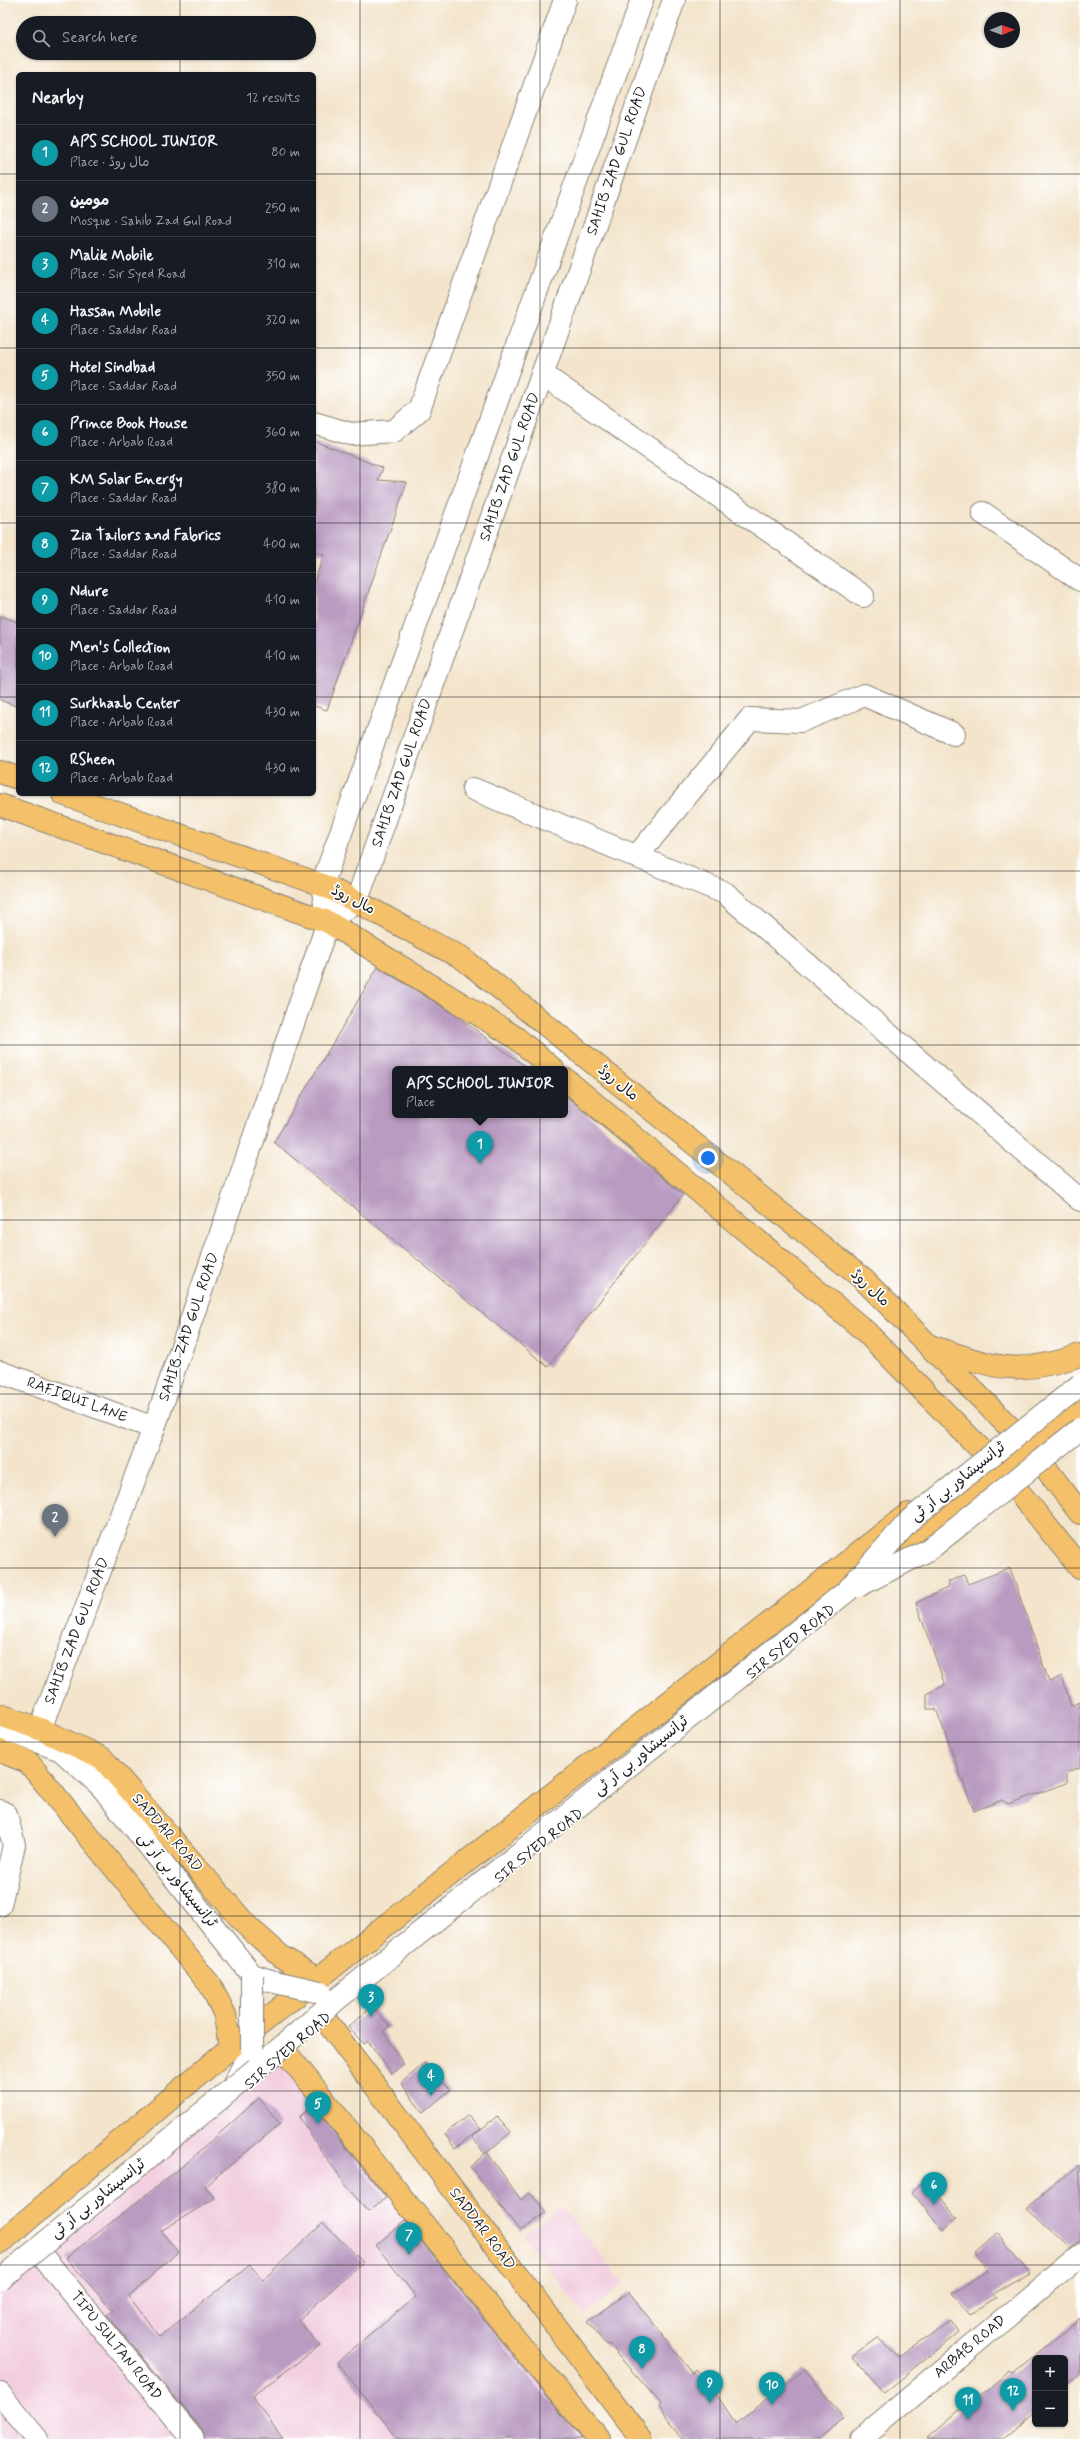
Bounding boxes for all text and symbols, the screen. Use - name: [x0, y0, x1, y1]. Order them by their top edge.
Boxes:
- north arrow: [984, 12, 1020, 48]
- search box: [16, 16, 316, 60]
- icon: search: [30, 27, 52, 49]
- text: Search here: [62, 28, 138, 48]
- street label: SAHIB ZAD GUL ROAD: [582, 84, 652, 238]
- text: Nearby: [32, 87, 84, 109]
- text: 12 results: [246, 90, 300, 107]
- text: APS SCHOOL JUNIOR: [70, 132, 218, 152]
- text: 1: [42, 144, 48, 161]
- text: 80 m: [271, 144, 300, 161]
- text: Place · مال روڈ: [70, 154, 149, 171]
- text: مومین: [70, 191, 109, 211]
- text: 2: [42, 200, 48, 217]
- text: 250 m: [265, 200, 300, 217]
- text: Mosque · Sahib Zad Gul Road: [70, 213, 232, 230]
- text: Malik Mobile: [70, 246, 154, 266]
- text: 3: [42, 256, 48, 273]
- text: 310 m: [267, 256, 300, 273]
- text: Place · Sir Syed Road: [70, 266, 186, 283]
- text: Hassan Mobile: [70, 302, 161, 322]
- text: 4: [41, 312, 49, 329]
- text: 320 m: [266, 312, 300, 329]
- text: Place · Saddar Road: [70, 322, 177, 339]
- text: Hotel Sindbad: [70, 358, 155, 378]
- text: 5: [41, 368, 49, 385]
- text: 350 m: [266, 368, 300, 385]
- text: Place · Saddar Road: [70, 378, 177, 395]
- street label: SAHIB ZAD GUL ROAD: [475, 390, 545, 544]
- text: Prince Book House: [70, 414, 188, 434]
- text: 6: [42, 424, 48, 441]
- text: 360 m: [265, 424, 300, 441]
- text: Place · Arbab Road: [70, 434, 173, 451]
- text: KM Solar Energy: [70, 470, 183, 490]
- text: 7: [41, 480, 49, 497]
- text: 380 m: [265, 480, 300, 497]
- text: Place · Saddar Road: [70, 490, 177, 507]
- text: Zia Tailors and Fabrics: [70, 526, 221, 546]
- text: 8: [41, 536, 49, 553]
- text: 400 m: [263, 536, 300, 553]
- text: Place · Saddar Road: [70, 546, 177, 563]
- text: Ndure: [70, 582, 109, 602]
- text: 9: [42, 592, 48, 609]
- text: 410 m: [265, 592, 300, 609]
- text: Place · Saddar Road: [70, 602, 177, 619]
- text: Men's Collection: [70, 638, 170, 658]
- text: 10: [38, 648, 52, 665]
- text: 410 m: [265, 648, 300, 665]
- text: Place · Arbab Road: [70, 658, 173, 675]
- text: Surkhaab Center: [70, 694, 180, 714]
- street label: SAHIB ZAD GUL ROAD: [367, 696, 437, 850]
- text: 11: [39, 704, 51, 721]
- text: 430 m: [265, 704, 300, 721]
- text: Place · Arbab Road: [70, 714, 173, 731]
- text: RSheen: [70, 750, 115, 770]
- text: 12: [39, 760, 51, 777]
- text: 430 m: [265, 760, 300, 777]
- text: Place · Arbab Road: [70, 770, 173, 787]
- street label: مال روڈ: [328, 880, 378, 920]
- street label: مال روڈ: [593, 1060, 643, 1106]
- popup: [392, 1066, 568, 1118]
- text: APS SCHOOL JUNIOR: [406, 1074, 554, 1094]
- text: Place: [406, 1094, 435, 1111]
- pin: 1: [467, 1131, 493, 1164]
- your location: [698, 1148, 718, 1168]
- street label: SAHIB ZAD GUL ROAD: [154, 1250, 224, 1404]
- street label: مال روڈ: [846, 1265, 894, 1311]
- street label: RAFIQUI LANE: [24, 1373, 130, 1428]
- street label: ٹرانسپشاور بی آر ٹی: [906, 1437, 1010, 1526]
- pin: 2: [42, 1504, 68, 1537]
- street label: SAHIB ZAD GUL ROAD: [40, 1555, 114, 1707]
- street label: SIR SYED ROAD: [742, 1600, 840, 1684]
- street label: ٹرانسپشاور بی آر ٹی: [589, 1711, 693, 1800]
- street label: SADDAR ROAD: [127, 1789, 207, 1877]
- street label: SIR SYED ROAD: [490, 1804, 588, 1888]
- street label: ٹرانسپشاور بی آر ٹی: [133, 1828, 222, 1932]
- pin: 3: [358, 1984, 384, 2017]
- street label: SIR SYED ROAD: [240, 2008, 336, 2094]
- pin: 4: [418, 2063, 444, 2096]
- pin: 5: [305, 2091, 331, 2124]
- street label: ٹرانسپشاور بی آر ٹی: [46, 2154, 150, 2243]
- pin: 6: [921, 2172, 947, 2205]
- street label: SADDAR ROAD: [445, 2184, 519, 2274]
- pin: 7: [396, 2222, 422, 2255]
- street label: TIPU SULTAN ROAD: [66, 2287, 166, 2405]
- street label: ARBAB ROAD: [930, 2311, 1010, 2383]
- pin: 8: [629, 2336, 655, 2369]
- map controls: [1032, 2355, 1068, 2427]
- button: +: [1032, 2355, 1068, 2391]
- pin: 9: [697, 2370, 723, 2403]
- pin: 10: [759, 2372, 785, 2405]
- pin: 12: [1000, 2378, 1026, 2411]
- pin: 11: [955, 2387, 981, 2420]
- button: −: [1032, 2391, 1068, 2427]

